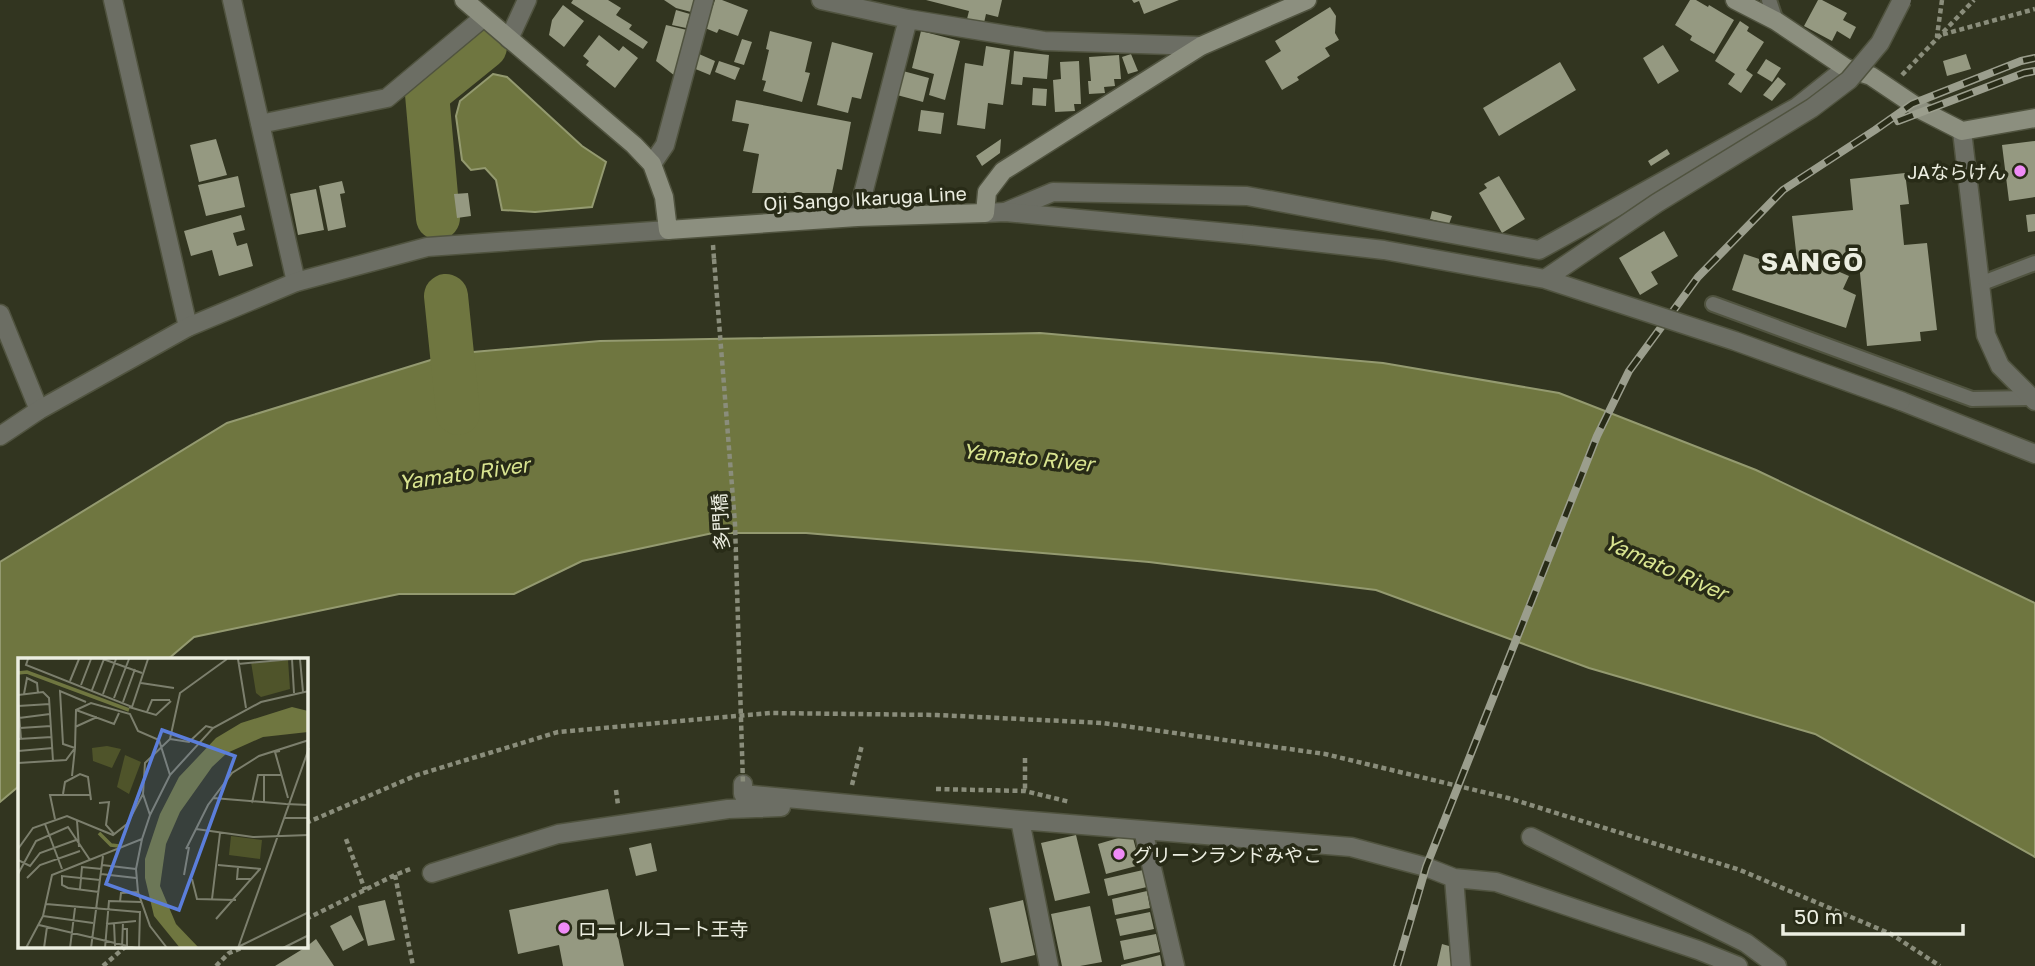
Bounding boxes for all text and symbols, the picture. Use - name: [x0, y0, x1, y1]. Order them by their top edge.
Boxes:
- place label: JAならけん: [1907, 160, 2006, 183]
- marker: JAならけん: [2012, 163, 2028, 179]
- street label: Oji Sango Ikaruga Line: [763, 181, 967, 215]
- district label: SANGŌ: [1761, 246, 1865, 277]
- water label: Yamato River: [961, 437, 1098, 477]
- water label: Yamato River: [397, 451, 534, 495]
- street label: 多門橋: [707, 493, 733, 551]
- water label: Yamato River: [1601, 528, 1734, 607]
- inset map: [18, 658, 308, 948]
- place label: グリーンランドみやこ: [1133, 843, 1322, 866]
- marker: グリーンランドみやこ: [1111, 846, 1127, 862]
- scale bar: [1783, 892, 1963, 936]
- text: 50 m: [1794, 903, 1843, 929]
- place label: ローレルコート王寺: [578, 917, 749, 940]
- marker: ローレルコート王寺: [556, 920, 572, 936]

